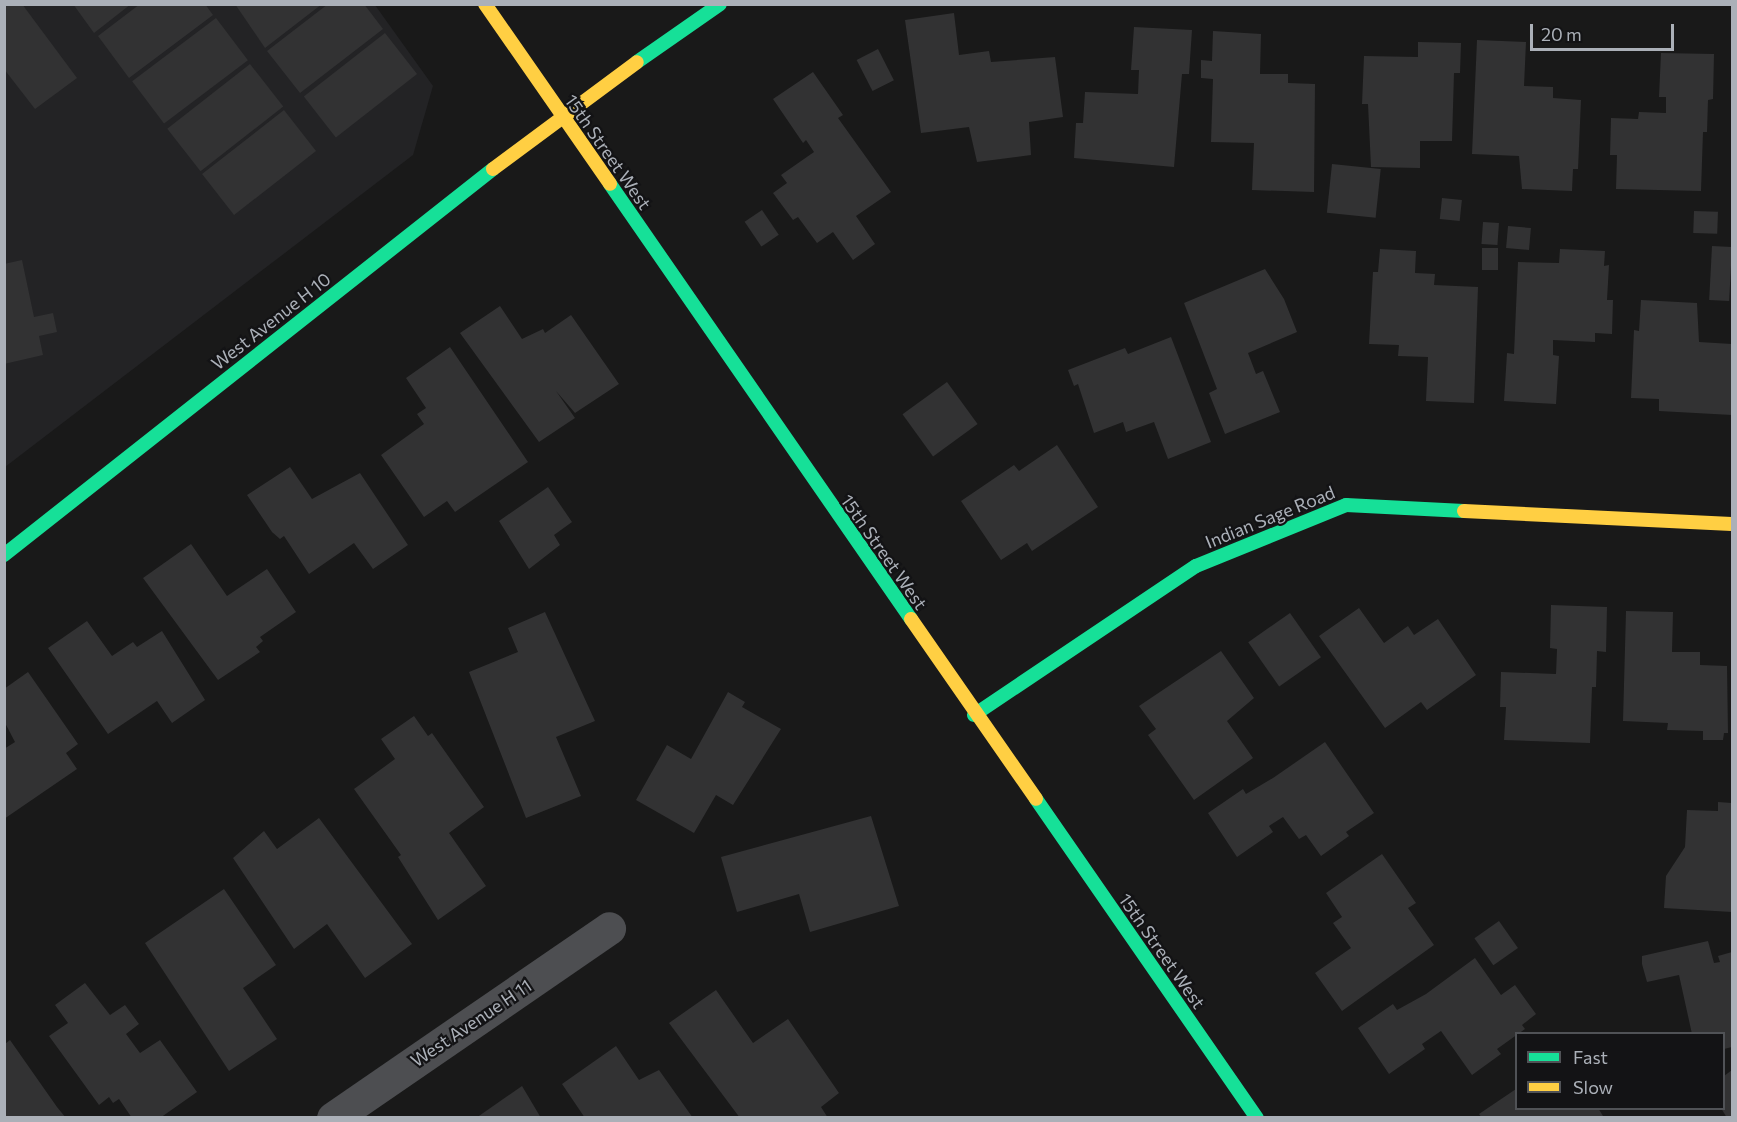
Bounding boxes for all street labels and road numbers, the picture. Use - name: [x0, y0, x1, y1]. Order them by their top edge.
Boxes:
- street label: 15th Street West: [560, 90, 656, 214]
- street label: West Avenue H 10: [207, 268, 335, 374]
- street label: Indian Sage Road: [1202, 481, 1338, 553]
- street label: 15th Street West: [836, 490, 932, 614]
- street label: 15th Street West: [1114, 889, 1210, 1013]
- street label: West Avenue H 11: [406, 975, 536, 1071]

